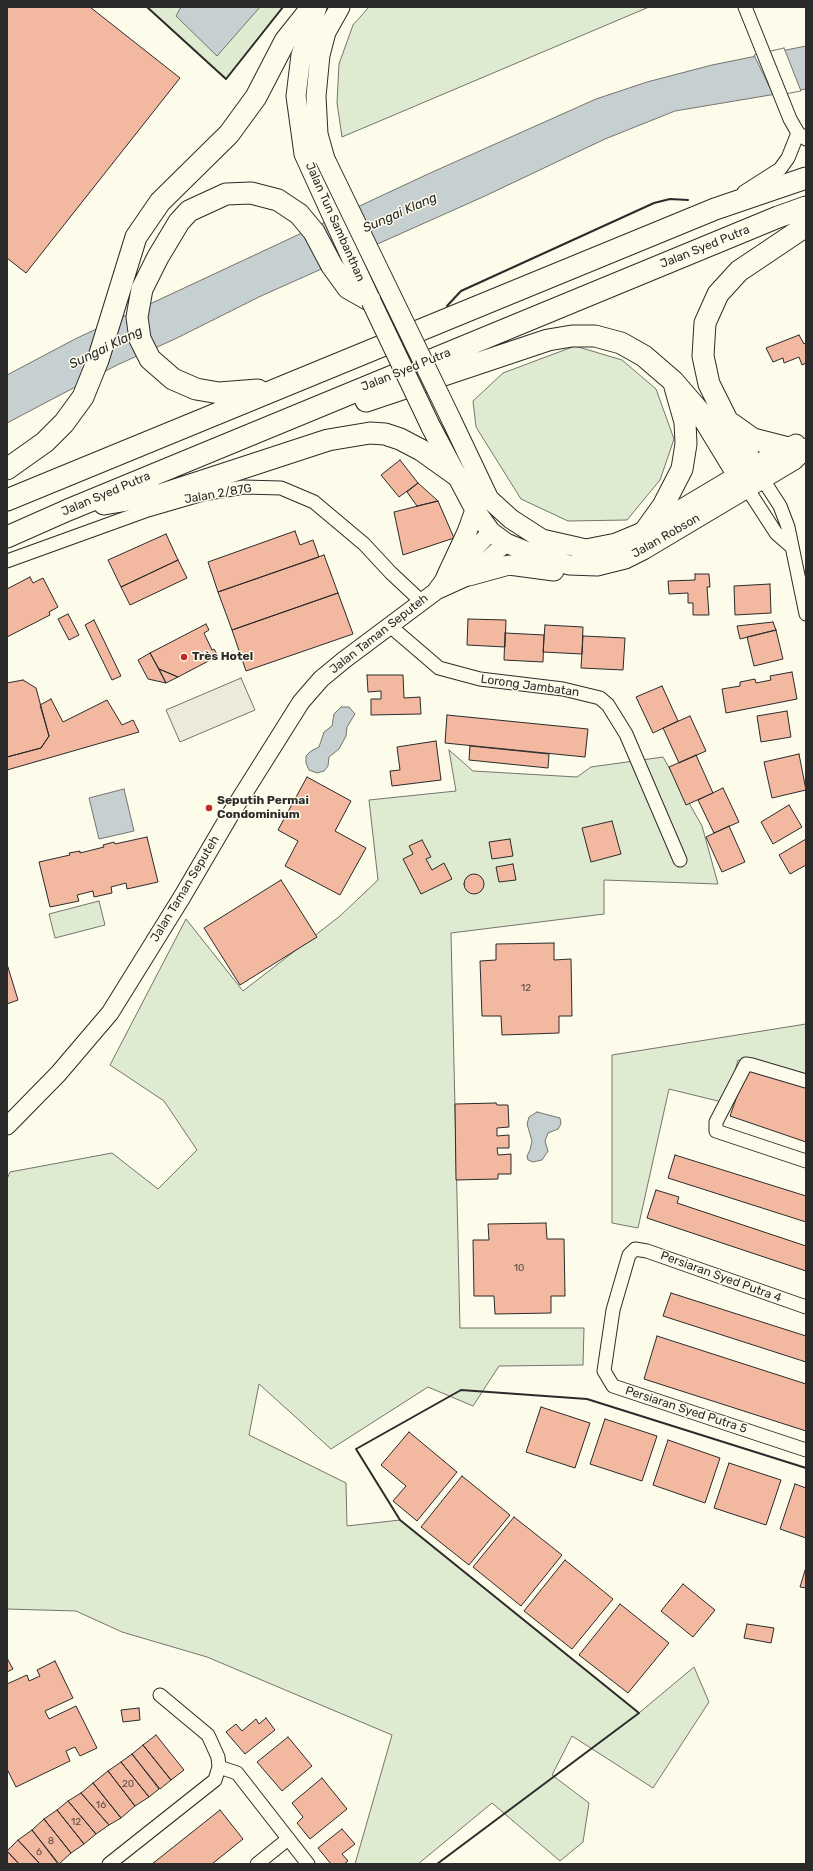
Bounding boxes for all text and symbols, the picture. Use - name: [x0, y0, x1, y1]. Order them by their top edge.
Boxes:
- street label: Jalan Tun Sambanthan: [302, 160, 368, 284]
- water label: Sungai Klang: [360, 190, 440, 236]
- street label: Jalan Syed Putra: [658, 222, 752, 272]
- water label: Sungai Klang: [67, 324, 145, 372]
- street label: Jalan Syed Putra: [359, 345, 453, 395]
- street label: Jalan Syed Putra: [59, 469, 153, 519]
- street label: Jalan 2/87G: [183, 481, 253, 507]
- street label: Jalan Robson: [629, 511, 703, 561]
- street label: Jalan Taman Seputeh: [327, 591, 431, 677]
- place label: Très Hotel: [192, 650, 253, 664]
- marker: Très Hotel: [179, 652, 189, 662]
- street label: Lorong Jambatan: [480, 672, 580, 700]
- place label: Seputih Permai Condominium: [217, 794, 309, 822]
- marker: Seputih Permai Condominium: [204, 803, 214, 813]
- street label: Jalan Taman Seputeh: [148, 833, 222, 945]
- house number: 12: [521, 982, 531, 994]
- street label: Persiaran Syed Putra 4: [659, 1248, 783, 1306]
- house number: 10: [514, 1262, 524, 1274]
- street label: Persiaran Syed Putra 5: [623, 1383, 749, 1437]
- house number: 20: [122, 1778, 134, 1790]
- house number: 16: [96, 1799, 106, 1811]
- house number: 12: [71, 1816, 81, 1828]
- house number: 8: [48, 1835, 54, 1847]
- house number: 6: [36, 1846, 42, 1858]

